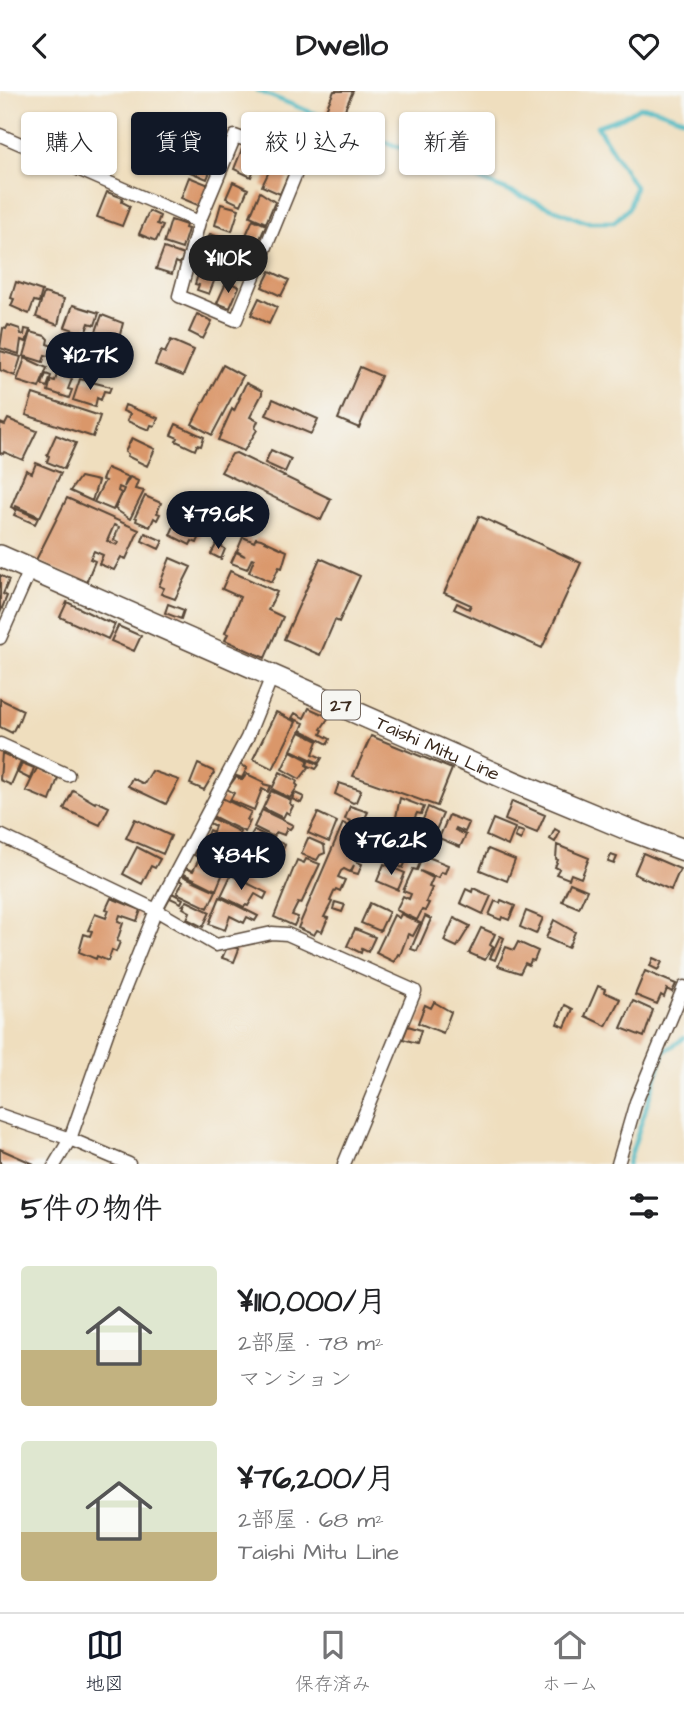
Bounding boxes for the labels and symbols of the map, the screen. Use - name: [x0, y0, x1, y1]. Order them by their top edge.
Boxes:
- pin: ¥110K: [179, 235, 277, 295]
- pin: ¥127K: [41, 333, 139, 392]
- pin: ¥79.6K: [161, 491, 275, 551]
- road number: 27: [322, 691, 360, 719]
- street label: Taishi Mitu Line: [371, 709, 504, 788]
- pin: ¥76.2K: [334, 817, 448, 877]
- pin: ¥84K: [200, 833, 282, 892]

